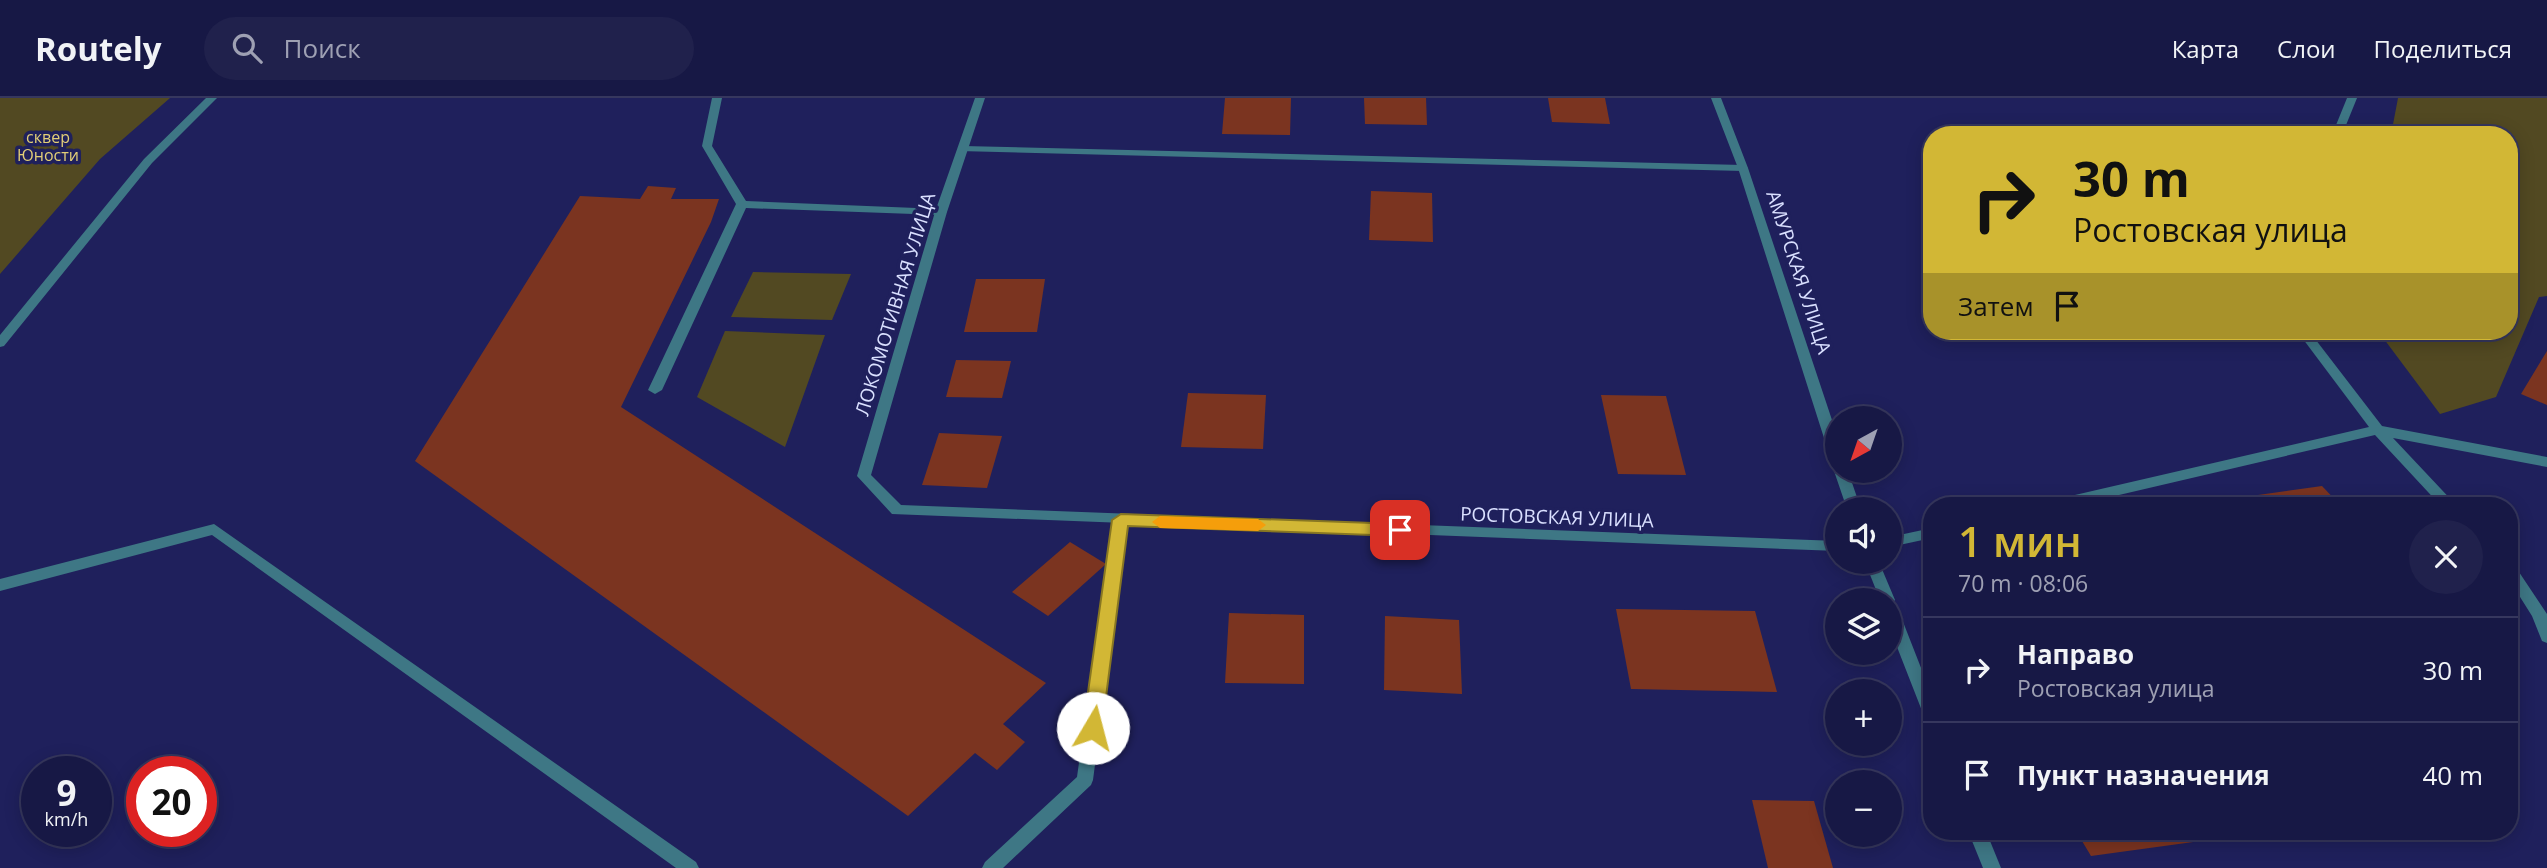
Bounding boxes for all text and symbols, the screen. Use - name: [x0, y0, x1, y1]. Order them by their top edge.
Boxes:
- search box: [204, 17, 694, 80]
- text: Routely: [35, 26, 162, 71]
- icon: search: [228, 29, 266, 67]
- text: Поиск: [284, 30, 361, 66]
- text: Карта: [2172, 32, 2239, 65]
- text: Слои: [2277, 32, 2336, 65]
- text: Поделиться: [2374, 32, 2512, 65]
- park label: сквер Юности: [17, 126, 79, 166]
- text: 30 m: [2073, 145, 2190, 211]
- icon: right: [1958, 154, 2049, 245]
- street label: АМУРСКАЯ УЛИЦА: [1760, 187, 1838, 357]
- street label: ЛОКОМОТИВНАЯ УЛИЦА: [849, 189, 941, 419]
- text: Ростовская улица: [2073, 208, 2348, 251]
- icon: arrive: [2048, 287, 2086, 325]
- text: Затем: [1958, 288, 2034, 324]
- north arrow: [1825, 406, 1902, 483]
- map controls: [1825, 406, 1902, 847]
- button: sound: [1825, 497, 1902, 574]
- pin: [1370, 500, 1430, 560]
- street label: РОСТОВСКАЯ УЛИЦА: [1460, 501, 1654, 533]
- icon: arrive: [1381, 511, 1419, 549]
- text: 1 мин: [1958, 512, 2082, 569]
- button: close: [2409, 520, 2483, 594]
- text: 70 m · 08:06: [1958, 567, 2088, 599]
- button: layers: [1825, 588, 1902, 665]
- text: Направо: [2017, 636, 2134, 672]
- icon: right: [1958, 651, 1996, 689]
- text: 30 m: [2422, 652, 2483, 688]
- text: Ростовская улица: [2017, 672, 2214, 704]
- button: +: [1825, 679, 1902, 756]
- position arrow: [1056, 691, 1130, 765]
- speed limit sign: 20: [126, 756, 217, 847]
- icon: arrive: [1958, 756, 1996, 794]
- text: Пункт назначения: [2017, 757, 2270, 793]
- text: 40 m: [2422, 757, 2483, 793]
- text: 9: [56, 769, 77, 816]
- button: −: [1825, 770, 1902, 847]
- text: km/h: [45, 807, 88, 831]

